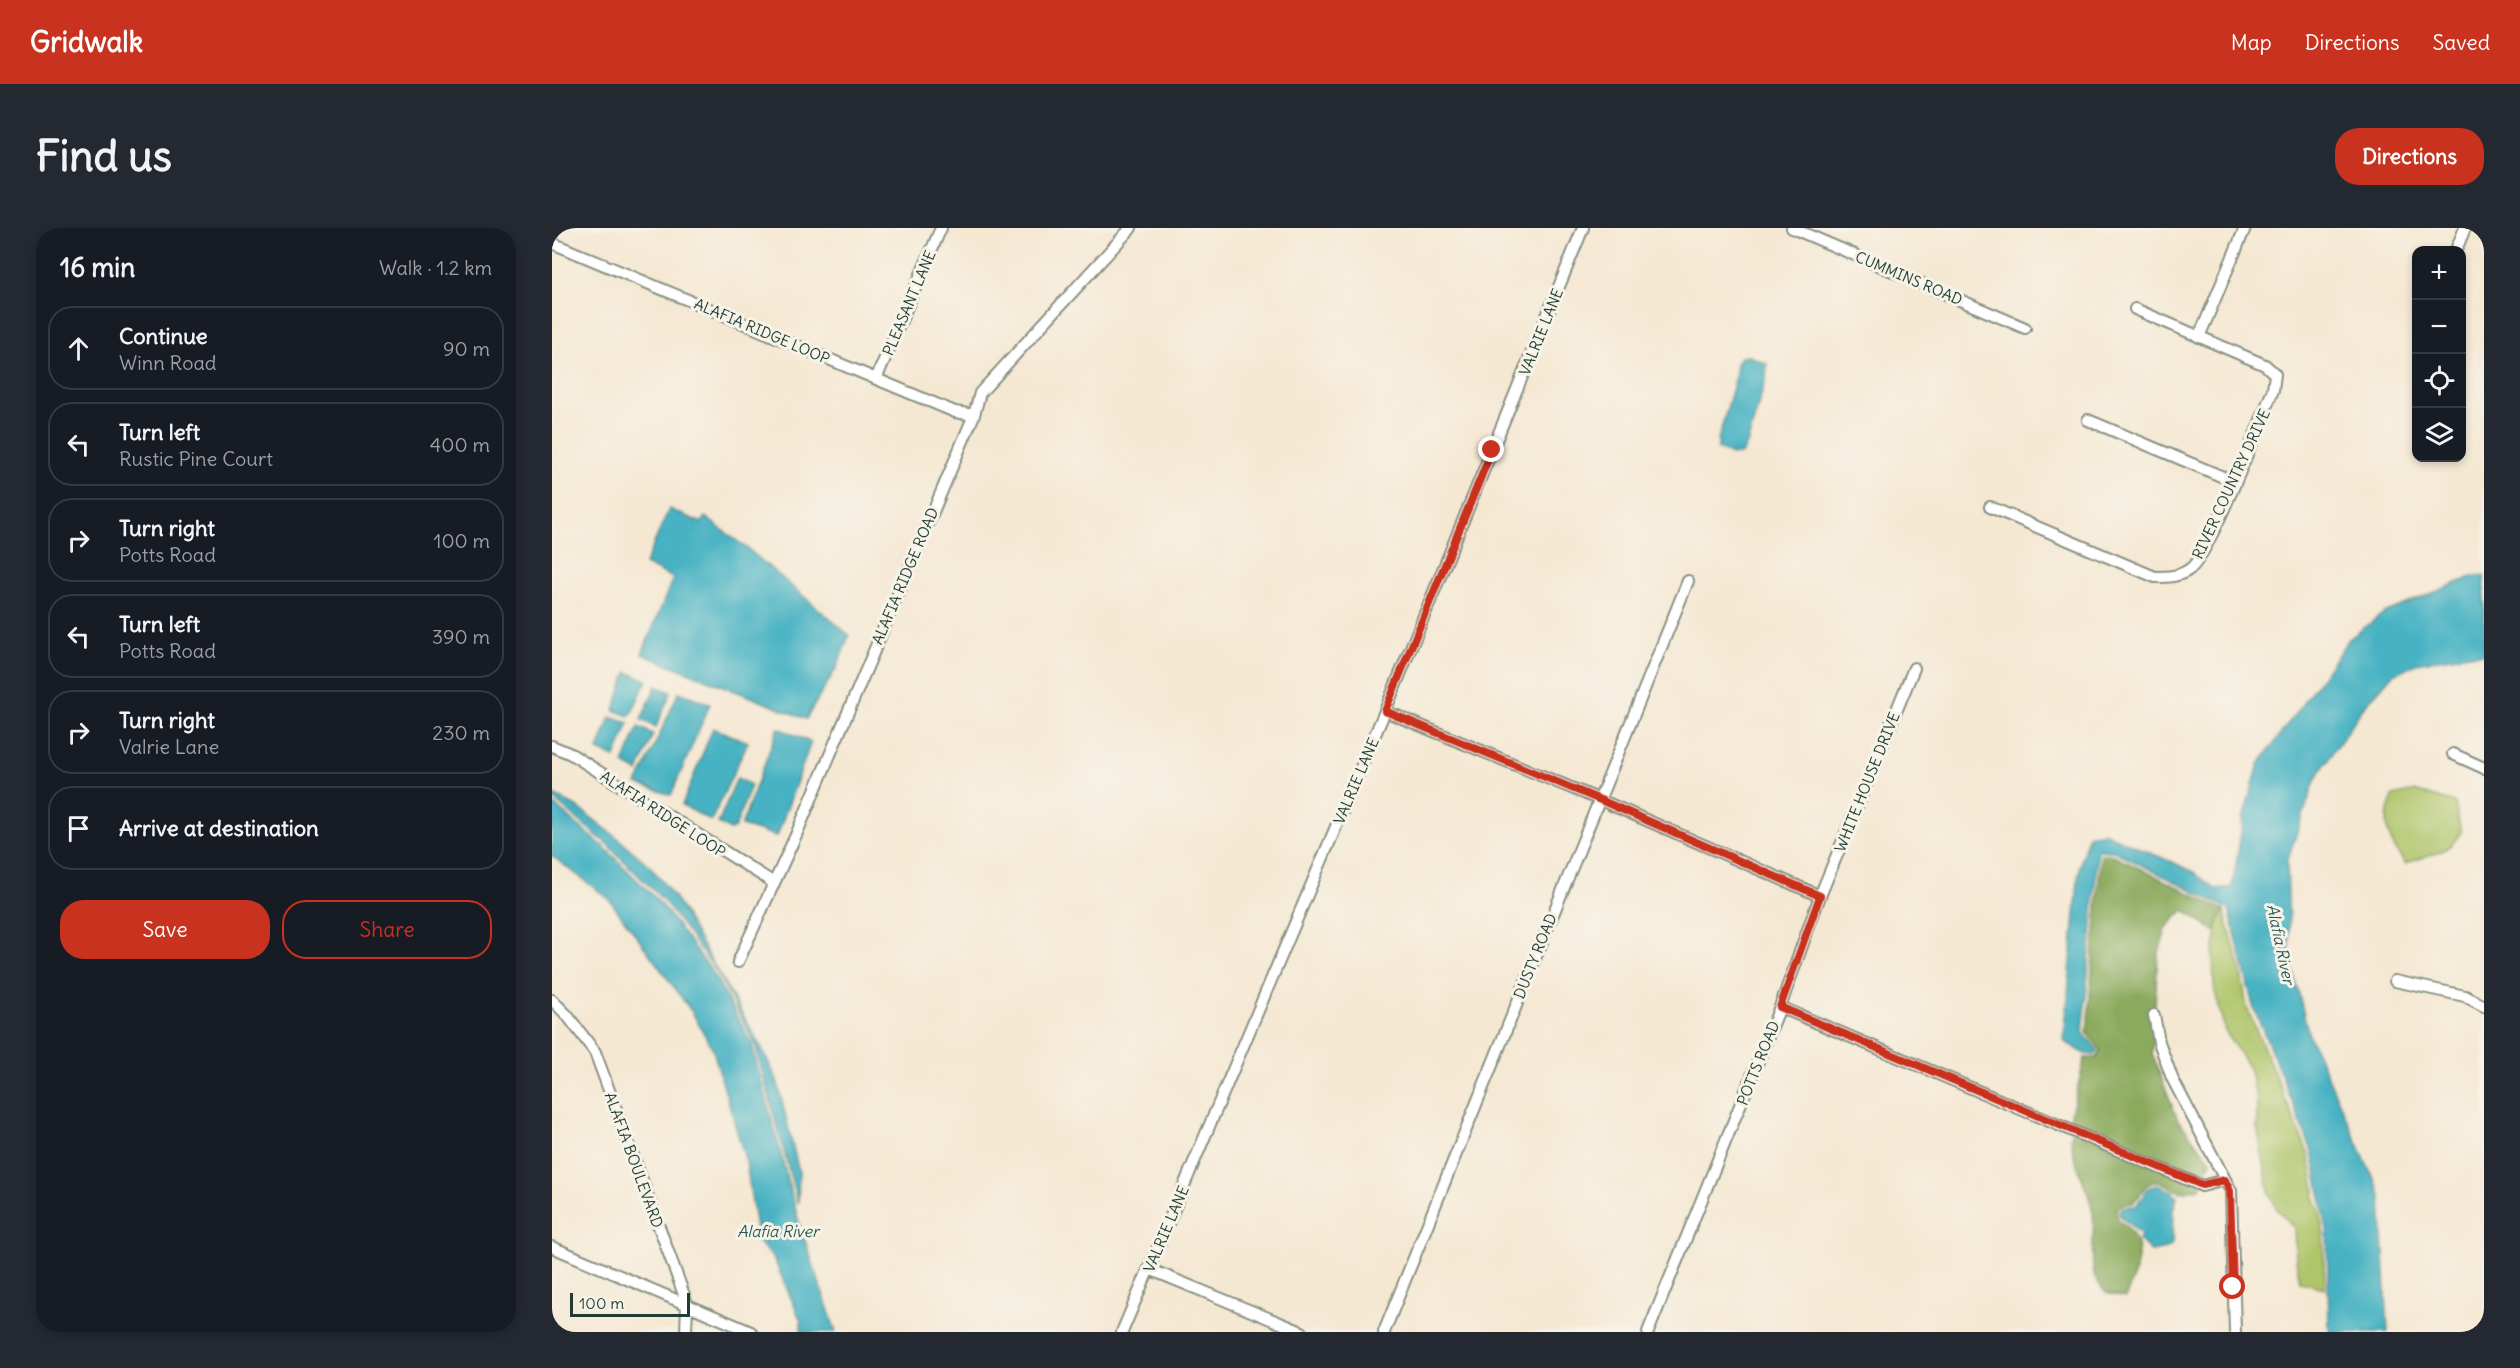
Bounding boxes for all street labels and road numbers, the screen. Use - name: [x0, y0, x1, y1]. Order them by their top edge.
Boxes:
- street label: PLEASANT LANE: [878, 247, 940, 358]
- street label: CUMMINS ROAD: [1853, 247, 1965, 309]
- street label: VALRIE LANE: [1515, 286, 1567, 378]
- street label: ALAFIA RIDGE LOOP: [691, 294, 833, 368]
- street label: RIVER COUNTRY DRIVE: [2188, 406, 2274, 562]
- street label: ALAFIA RIDGE ROAD: [868, 505, 942, 647]
- street label: WHITE HOUSE DRIVE: [1830, 709, 1904, 855]
- street label: VALRIE LANE: [1329, 735, 1383, 827]
- street label: ALAFIA RIDGE LOOP: [597, 766, 729, 862]
- street label: DUSTY ROAD: [1509, 911, 1561, 1001]
- street label: POTTS ROAD: [1732, 1018, 1784, 1108]
- street label: ALAFIA BOULEVARD: [601, 1090, 667, 1230]
- street label: VALRIE LANE: [1139, 1183, 1193, 1275]

